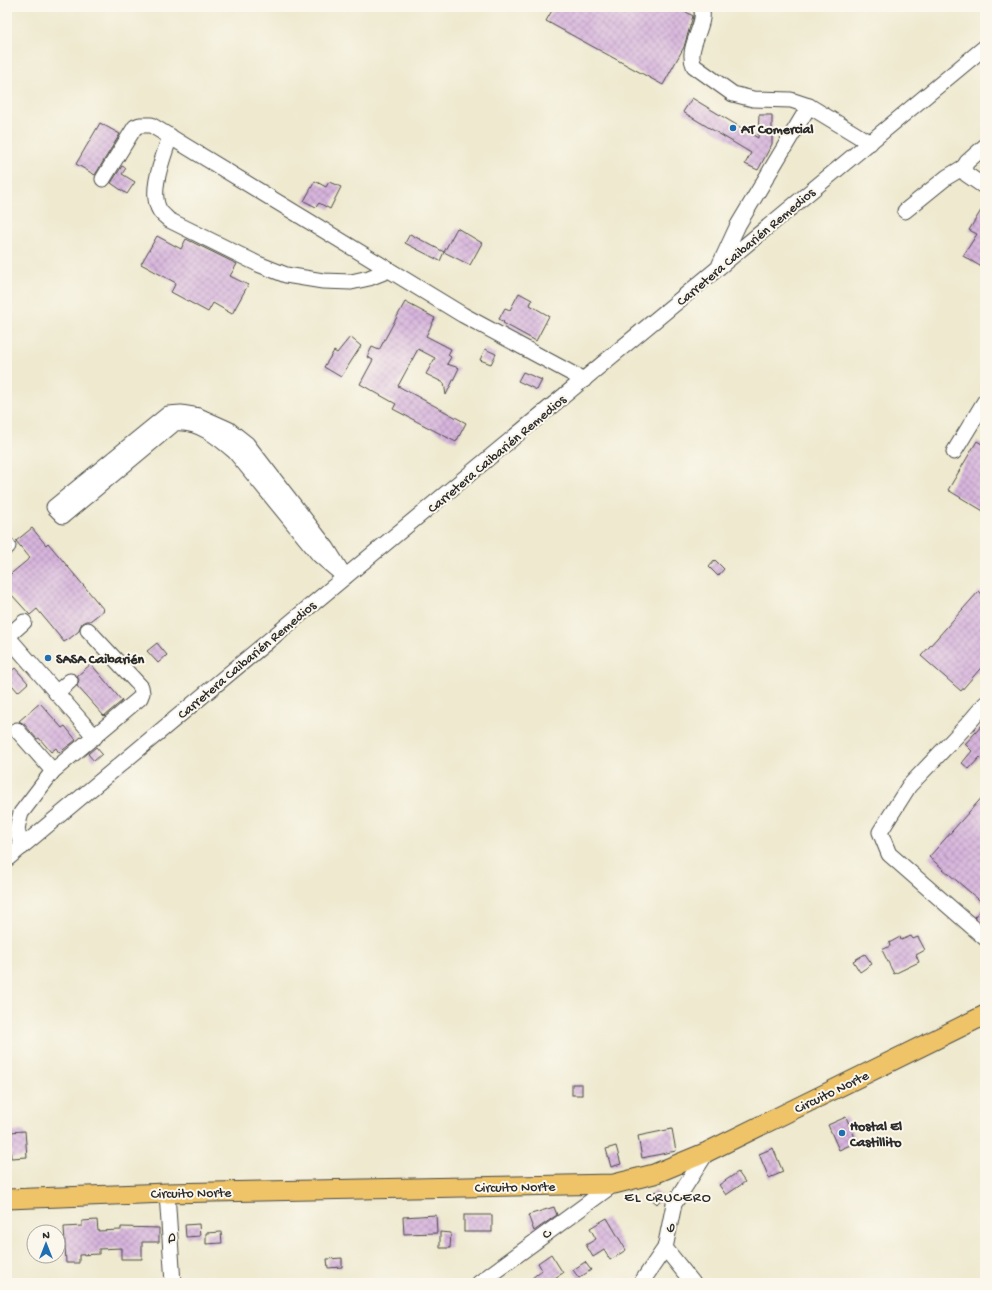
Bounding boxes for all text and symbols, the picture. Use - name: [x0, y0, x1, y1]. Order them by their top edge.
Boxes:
- place label: AT Comercial: [740, 122, 814, 139]
- marker: AT Comercial: [728, 123, 738, 133]
- street label: Carretera Caibarién Remedios: [674, 184, 820, 311]
- street label: Carretera Caibarién Remedios: [425, 391, 571, 518]
- street label: Carretera Caibarién Remedios: [175, 597, 321, 724]
- place label: SASA Caibarién: [56, 652, 145, 669]
- marker: SASA Caibarién: [43, 653, 53, 663]
- street label: Circuito Norte: [792, 1068, 873, 1119]
- place label: Hostal El Castillito: [849, 1119, 902, 1152]
- marker: Hostal El Castillito: [837, 1128, 847, 1138]
- street label: Circuito Norte: [475, 1179, 556, 1198]
- street label: Circuito Norte: [151, 1185, 232, 1204]
- district label: EL CRUCERO: [624, 1189, 712, 1207]
- street label: G: [662, 1221, 681, 1235]
- north arrow: [26, 1224, 66, 1264]
- street label: C: [539, 1225, 557, 1244]
- text: N: [42, 1230, 50, 1242]
- street label: D: [164, 1232, 181, 1244]

